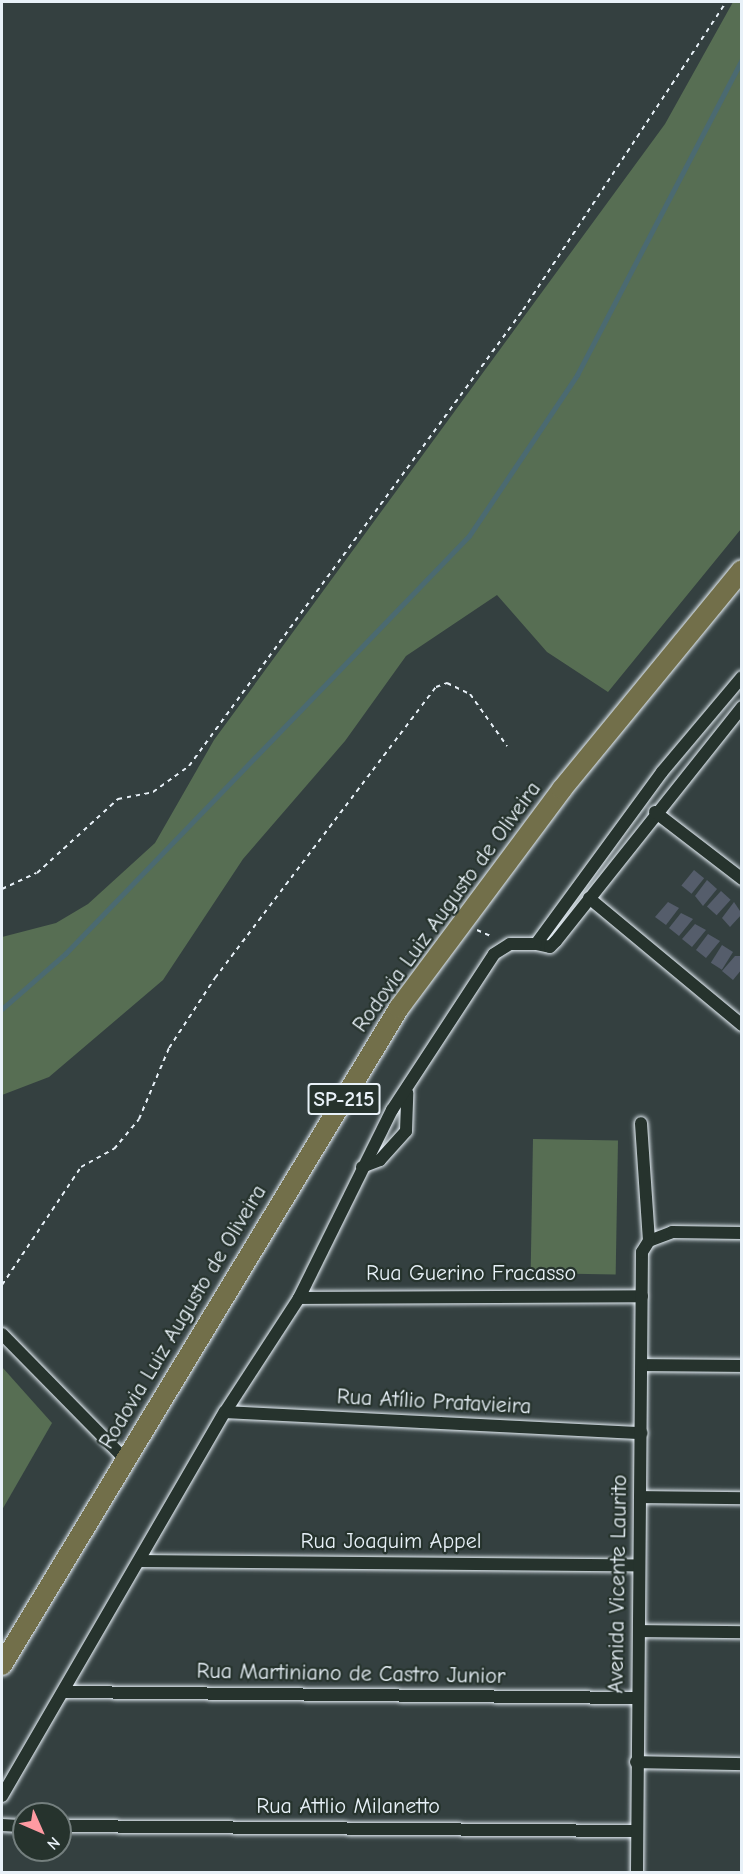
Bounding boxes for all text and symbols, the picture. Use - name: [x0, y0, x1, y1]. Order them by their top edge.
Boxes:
- street label: Rodovia Luiz Augusto de Oliveira: [347, 776, 547, 1038]
- road number: SP-215: [306, 1081, 382, 1117]
- street label: Rodovia Luiz Augusto de Oliveira: [94, 1180, 272, 1454]
- street label: Rua Guerino Fracasso: [366, 1261, 576, 1287]
- street label: Rua Atílio Pratavieira: [336, 1384, 532, 1420]
- street label: Avenida Vicente Laurito: [603, 1474, 633, 1694]
- street label: Rua Joaquim Appel: [300, 1529, 482, 1555]
- street label: Rua Martiniano de Castro Junior: [196, 1658, 506, 1690]
- street label: Rua Attlio Milanetto: [256, 1794, 440, 1820]
- north arrow: [12, 1802, 72, 1862]
- text: N: [43, 1833, 63, 1853]

